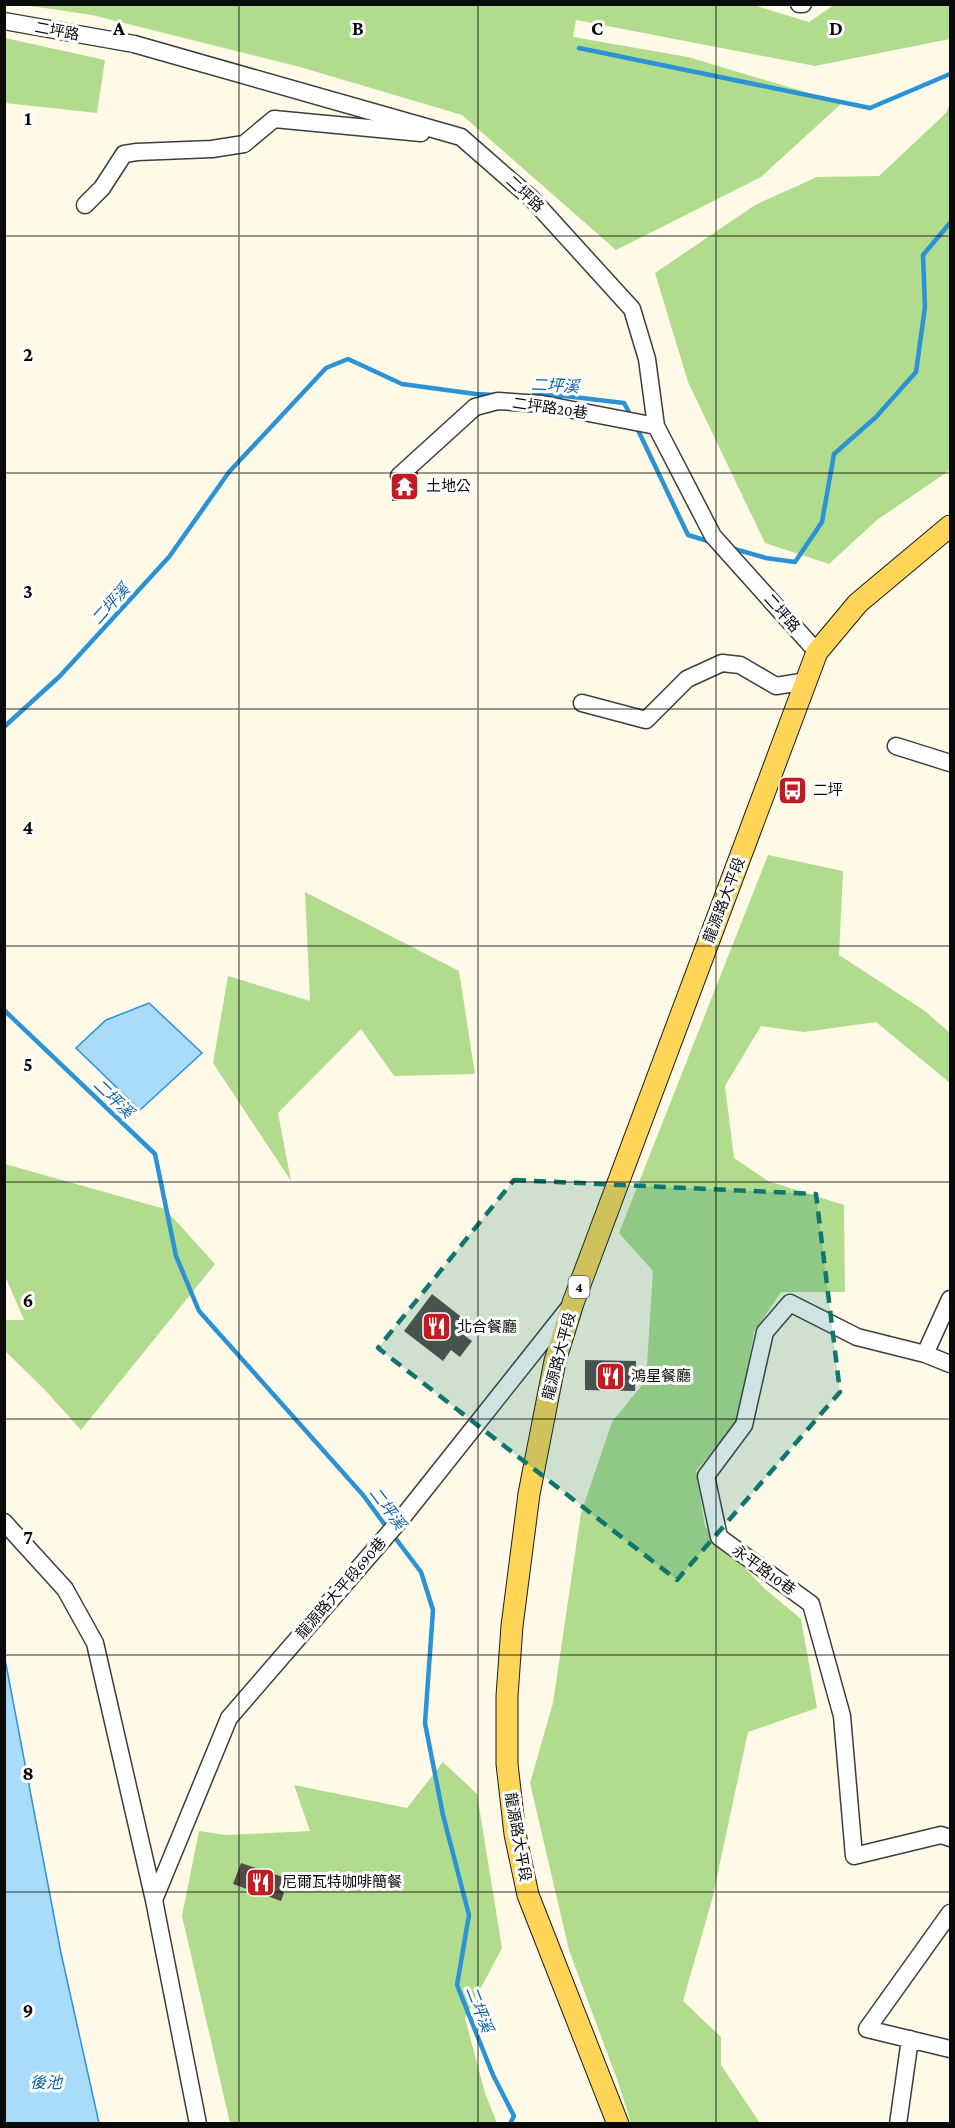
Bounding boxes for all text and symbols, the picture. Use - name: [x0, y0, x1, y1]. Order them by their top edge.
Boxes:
- text: A: [112, 17, 126, 39]
- text: B: [352, 17, 364, 39]
- text: C: [591, 17, 603, 39]
- text: D: [829, 17, 843, 39]
- street label: 二坪路: [33, 19, 81, 43]
- text: 1: [24, 107, 32, 129]
- street label: 二坪路: [503, 173, 547, 215]
- text: 2: [23, 343, 33, 365]
- water label: 二坪溪: [531, 376, 581, 395]
- street label: 二坪路20巷: [511, 395, 589, 421]
- temple icon: 土地公: [389, 470, 421, 502]
- place label: 土地公: [426, 478, 471, 494]
- water label: 二坪溪: [88, 579, 134, 628]
- text: 3: [23, 580, 33, 602]
- street label: 二坪路: [761, 591, 803, 635]
- bus stop icon: 二坪: [776, 774, 808, 806]
- place label: 二坪: [813, 782, 843, 798]
- text: 4: [23, 816, 34, 838]
- street label: 龍源路大平段: [699, 855, 748, 945]
- text: 5: [23, 1053, 33, 1075]
- water label: 二坪溪: [90, 1076, 138, 1123]
- road number: 4: [568, 1276, 590, 1298]
- text: 6: [23, 1289, 33, 1311]
- street label: 龍源路大平段: [539, 1310, 578, 1402]
- restaurant icon: 北合餐廳: [420, 1311, 452, 1343]
- place label: 北合餐廳: [457, 1318, 517, 1335]
- restaurant icon: 鴻星餐廳: [594, 1360, 626, 1392]
- place label: 鴻星餐廳: [631, 1368, 691, 1384]
- water label: 二坪溪: [366, 1484, 410, 1534]
- text: 7: [23, 1526, 33, 1548]
- street label: 龍源路大平段690巷: [292, 1534, 389, 1642]
- street label: 永平路10巷: [730, 1542, 798, 1598]
- text: 8: [22, 1762, 34, 1784]
- street label: 龍源路大平段: [502, 1791, 535, 1883]
- restaurant icon: 尼爾瓦特咖啡簡餐: [245, 1866, 277, 1898]
- place label: 尼爾瓦特咖啡簡餐: [282, 1873, 402, 1890]
- water label: 二坪溪: [463, 1984, 497, 2036]
- text: 9: [23, 1999, 33, 2021]
- water label: 後池: [30, 2074, 64, 2091]

